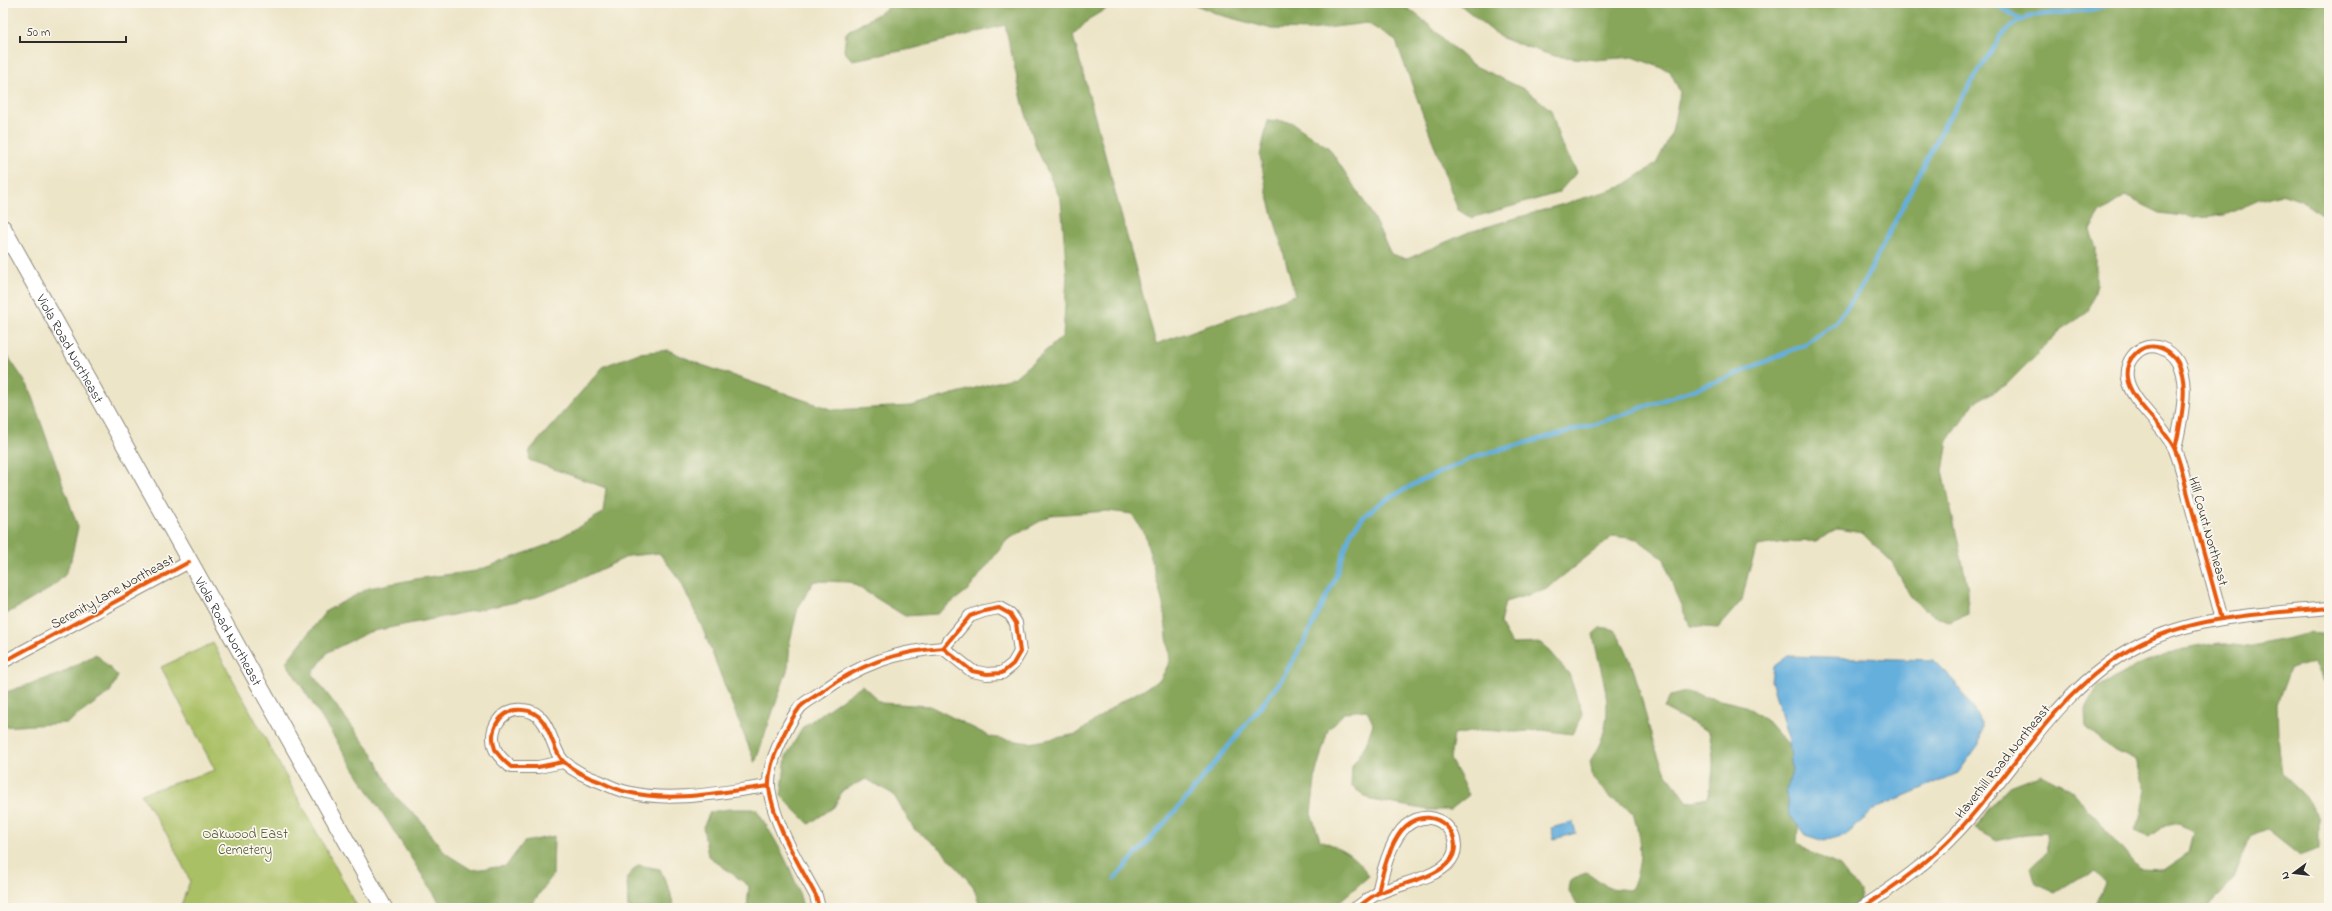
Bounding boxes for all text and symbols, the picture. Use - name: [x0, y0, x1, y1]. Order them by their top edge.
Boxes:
- scale bar: [20, 18, 126, 44]
- text: 50 m: [26, 24, 50, 42]
- street label: Viola Road Northeast: [30, 290, 108, 408]
- street label: Hill Court Northeast: [2182, 474, 2233, 589]
- street label: Serenity Lane Northeast: [47, 549, 179, 636]
- street label: Viola Road Northeast: [188, 572, 267, 690]
- street label: Haverhill Road Northeast: [1950, 700, 2056, 824]
- park label: Oakwood East Cemetery: [202, 824, 288, 862]
- north arrow: [2274, 853, 2314, 893]
- text: N: [2277, 870, 2294, 881]

